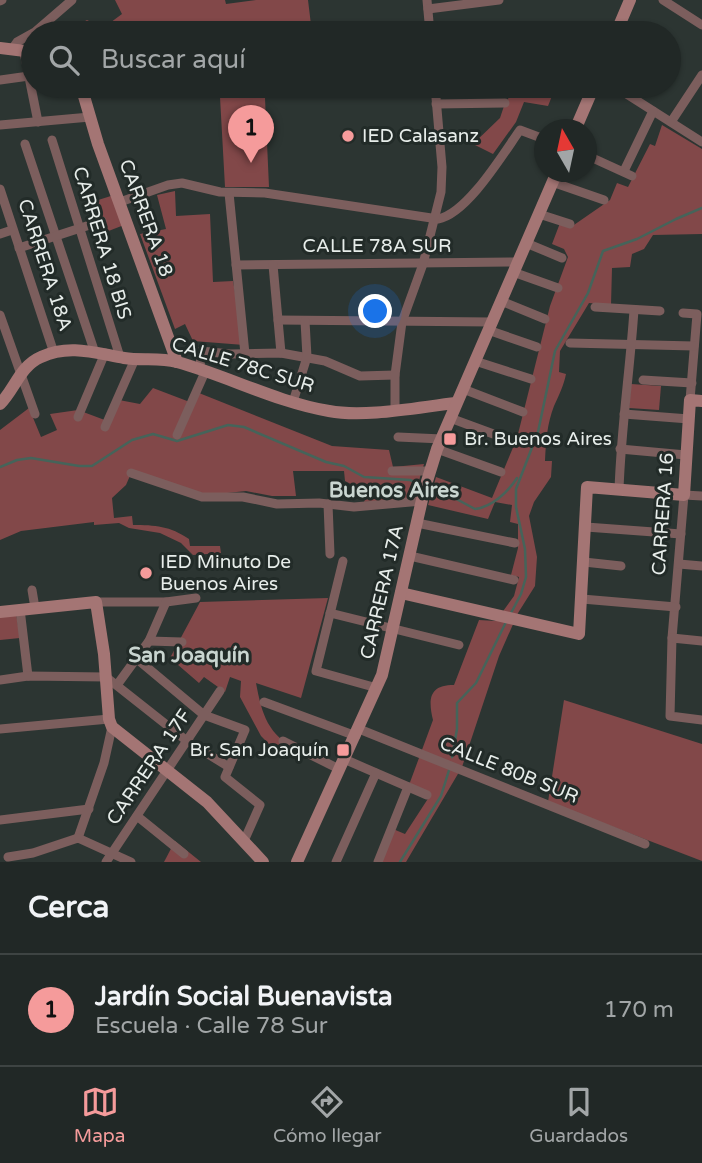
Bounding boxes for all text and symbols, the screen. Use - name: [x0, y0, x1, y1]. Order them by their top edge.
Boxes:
- search box: [21, 21, 681, 98]
- icon: search: [45, 41, 83, 79]
- text: Buscar aquí: [101, 44, 246, 75]
- pin: 1: [228, 105, 274, 163]
- north arrow: [534, 119, 597, 182]
- place label: IED Calasanz: [362, 125, 479, 147]
- marker: IED Calasanz: [340, 128, 356, 144]
- street label: CARRERA 18: [115, 156, 177, 280]
- street label: CARRERA 18 BIS: [68, 164, 136, 322]
- street label: CARRERA 18A: [13, 196, 77, 334]
- street label: CALLE 78A SUR: [303, 235, 451, 257]
- your location: [358, 294, 392, 328]
- street label: CALLE 78C SUR: [169, 333, 317, 397]
- place label: Br. Buenos Aires: [464, 428, 612, 450]
- marker: Br. Buenos Aires: [442, 431, 458, 447]
- street label: CARRERA 16: [648, 452, 678, 576]
- district label: Buenos Aires: [329, 478, 459, 503]
- street label: CARRERA 17A: [356, 523, 408, 661]
- place label: IED Minuto De Buenos Aires: [160, 551, 291, 595]
- marker: IED Minuto De Buenos Aires: [138, 565, 154, 581]
- district label: San Joaquín: [128, 643, 250, 668]
- street label: CARRERA 17F: [102, 705, 196, 829]
- street label: CALLE 80B SUR: [436, 732, 582, 808]
- place label: Br. San Joaquín: [190, 739, 329, 761]
- marker: Br. San Joaquín: [335, 742, 351, 758]
- text: Cerca: [28, 889, 109, 926]
- text: Jardín Social Buenavista: [95, 981, 393, 1012]
- text: 1: [44, 996, 58, 1024]
- text: 170 m: [604, 996, 674, 1024]
- text: Escuela · Calle 78 Sur: [95, 1012, 327, 1040]
- tab: Mapa: [74, 1083, 126, 1147]
- tab: Cómo llegar: [273, 1083, 382, 1147]
- tab: Guardados: [529, 1083, 628, 1147]

